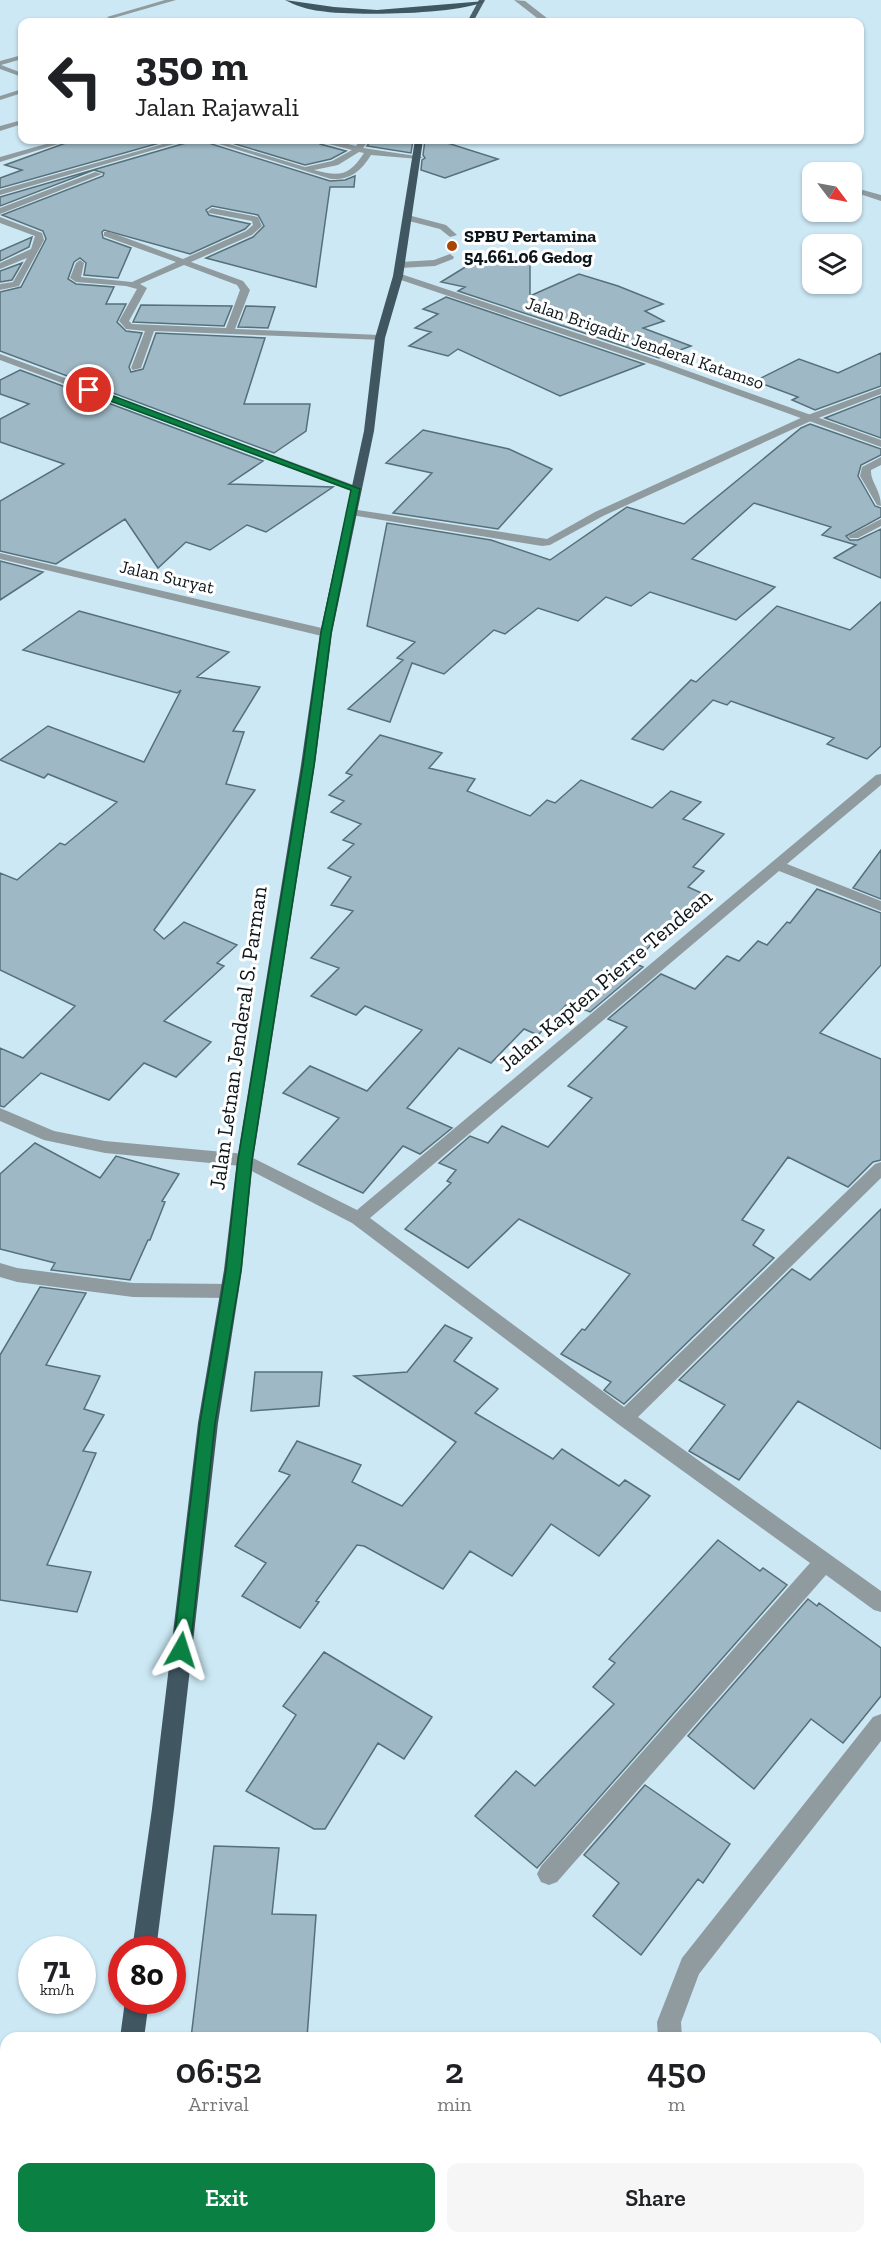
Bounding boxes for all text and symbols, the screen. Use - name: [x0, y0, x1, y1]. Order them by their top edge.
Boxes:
- text: 350 m: [135, 40, 248, 91]
- icon: left: [36, 42, 114, 120]
- text: Jalan Rajawali: [135, 91, 299, 123]
- north arrow: [802, 162, 862, 222]
- map controls: [802, 162, 862, 294]
- place label: SPBU Pertamina 54.661.06 Gedog: [464, 225, 596, 268]
- button: layers: [802, 234, 862, 294]
- marker: SPBU Pertamina 54.661.06 Gedog: [445, 239, 459, 253]
- street label: Jalan Brigadir Jenderal Katamso: [523, 292, 767, 394]
- pin: [63, 364, 114, 415]
- icon: arrive: [72, 373, 105, 406]
- street label: Jalan Suryat: [118, 555, 217, 599]
- street label: Jalan Kapten Pierre Tendean: [493, 882, 718, 1077]
- street label: Jalan Letnan Jenderal S. Parman: [203, 884, 273, 1192]
- position arrow: [149, 1618, 213, 1682]
- speed limit sign: 80: [108, 1936, 186, 2014]
- text: 71: [44, 1950, 70, 1986]
- text: km/h: [40, 1981, 74, 1999]
- text: 06:52: [175, 2049, 262, 2092]
- text: 2: [445, 2049, 464, 2092]
- text: 450: [647, 2049, 706, 2092]
- text: Arrival: [188, 2092, 249, 2116]
- text: min: [437, 2092, 472, 2116]
- text: m: [668, 2092, 685, 2116]
- button: Exit: [18, 2163, 435, 2232]
- button: Share: [447, 2163, 864, 2232]

